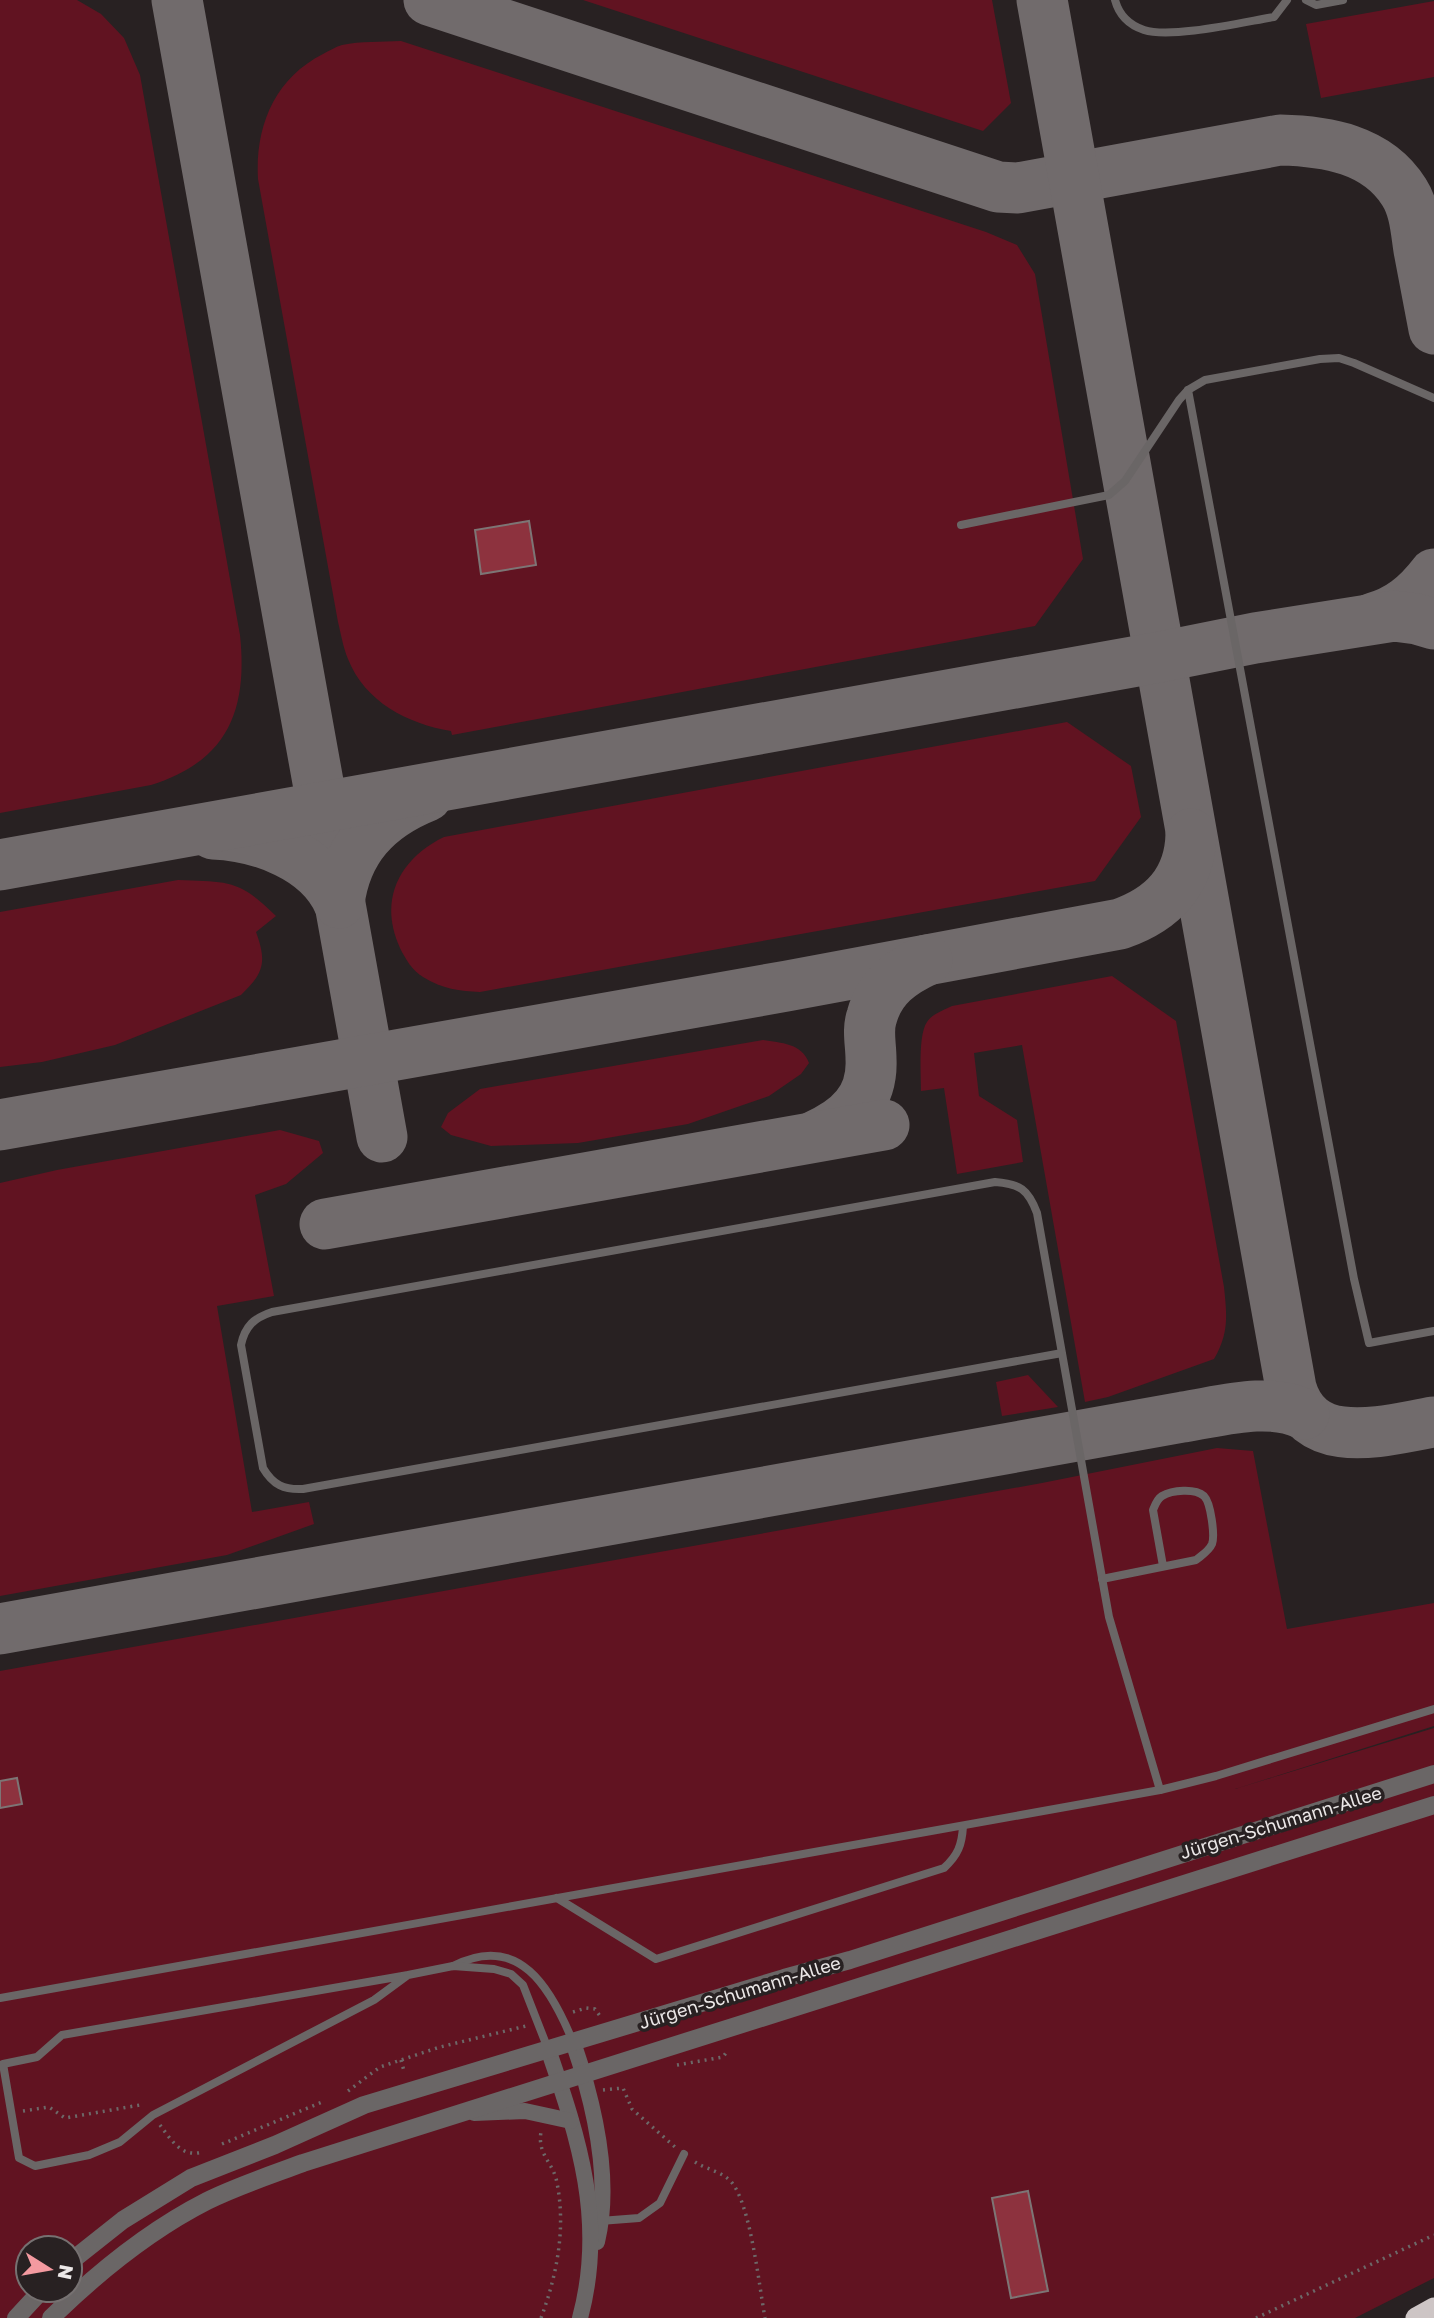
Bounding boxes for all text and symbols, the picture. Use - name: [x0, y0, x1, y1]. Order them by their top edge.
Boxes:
- street label: Jürgen-Schumann-Allee: [1177, 1781, 1384, 1863]
- street label: Jürgen-Schumann-Allee: [636, 1951, 843, 2033]
- north arrow: [14, 2234, 84, 2304]
- text: N: [54, 2263, 79, 2282]

